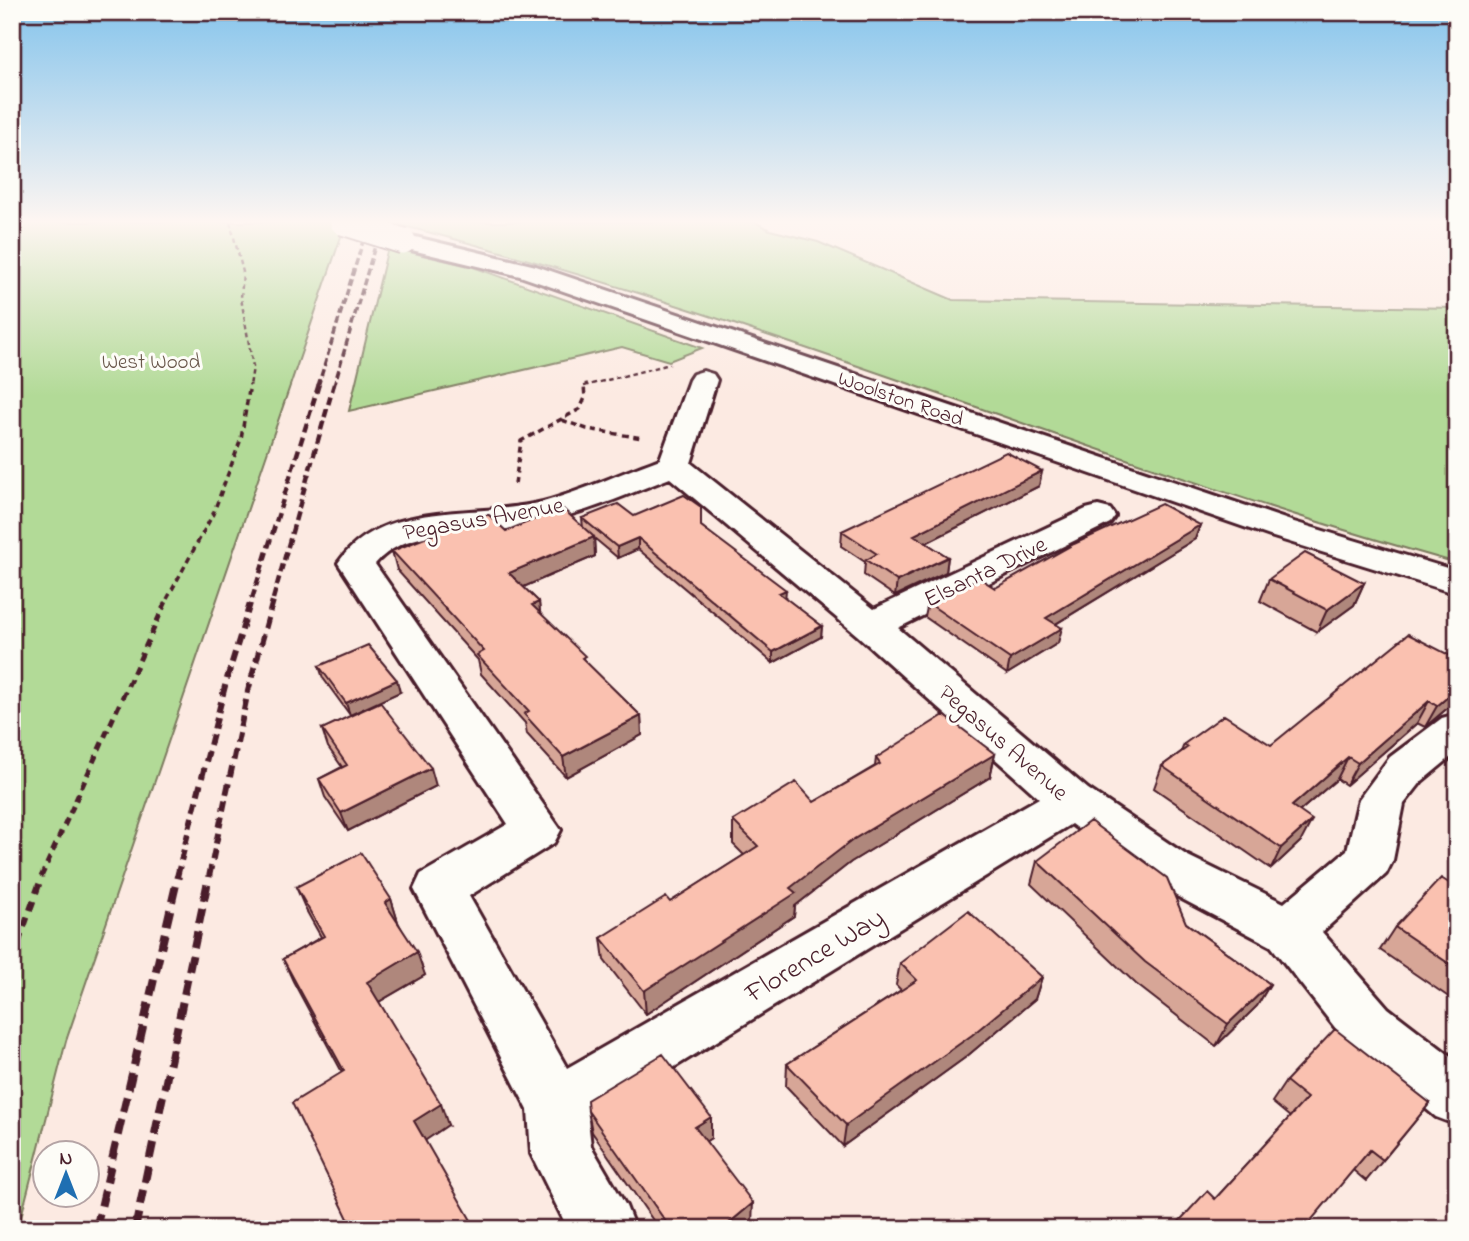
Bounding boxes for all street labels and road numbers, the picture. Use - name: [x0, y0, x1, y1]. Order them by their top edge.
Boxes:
- street label: Woolston Road: [834, 364, 967, 435]
- street label: Pegasus Avenue: [400, 489, 567, 552]
- street label: Elsanta Drive: [919, 528, 1054, 618]
- street label: Pegasus Avenue: [929, 677, 1075, 811]
- street label: Florence Way: [737, 899, 894, 1015]

